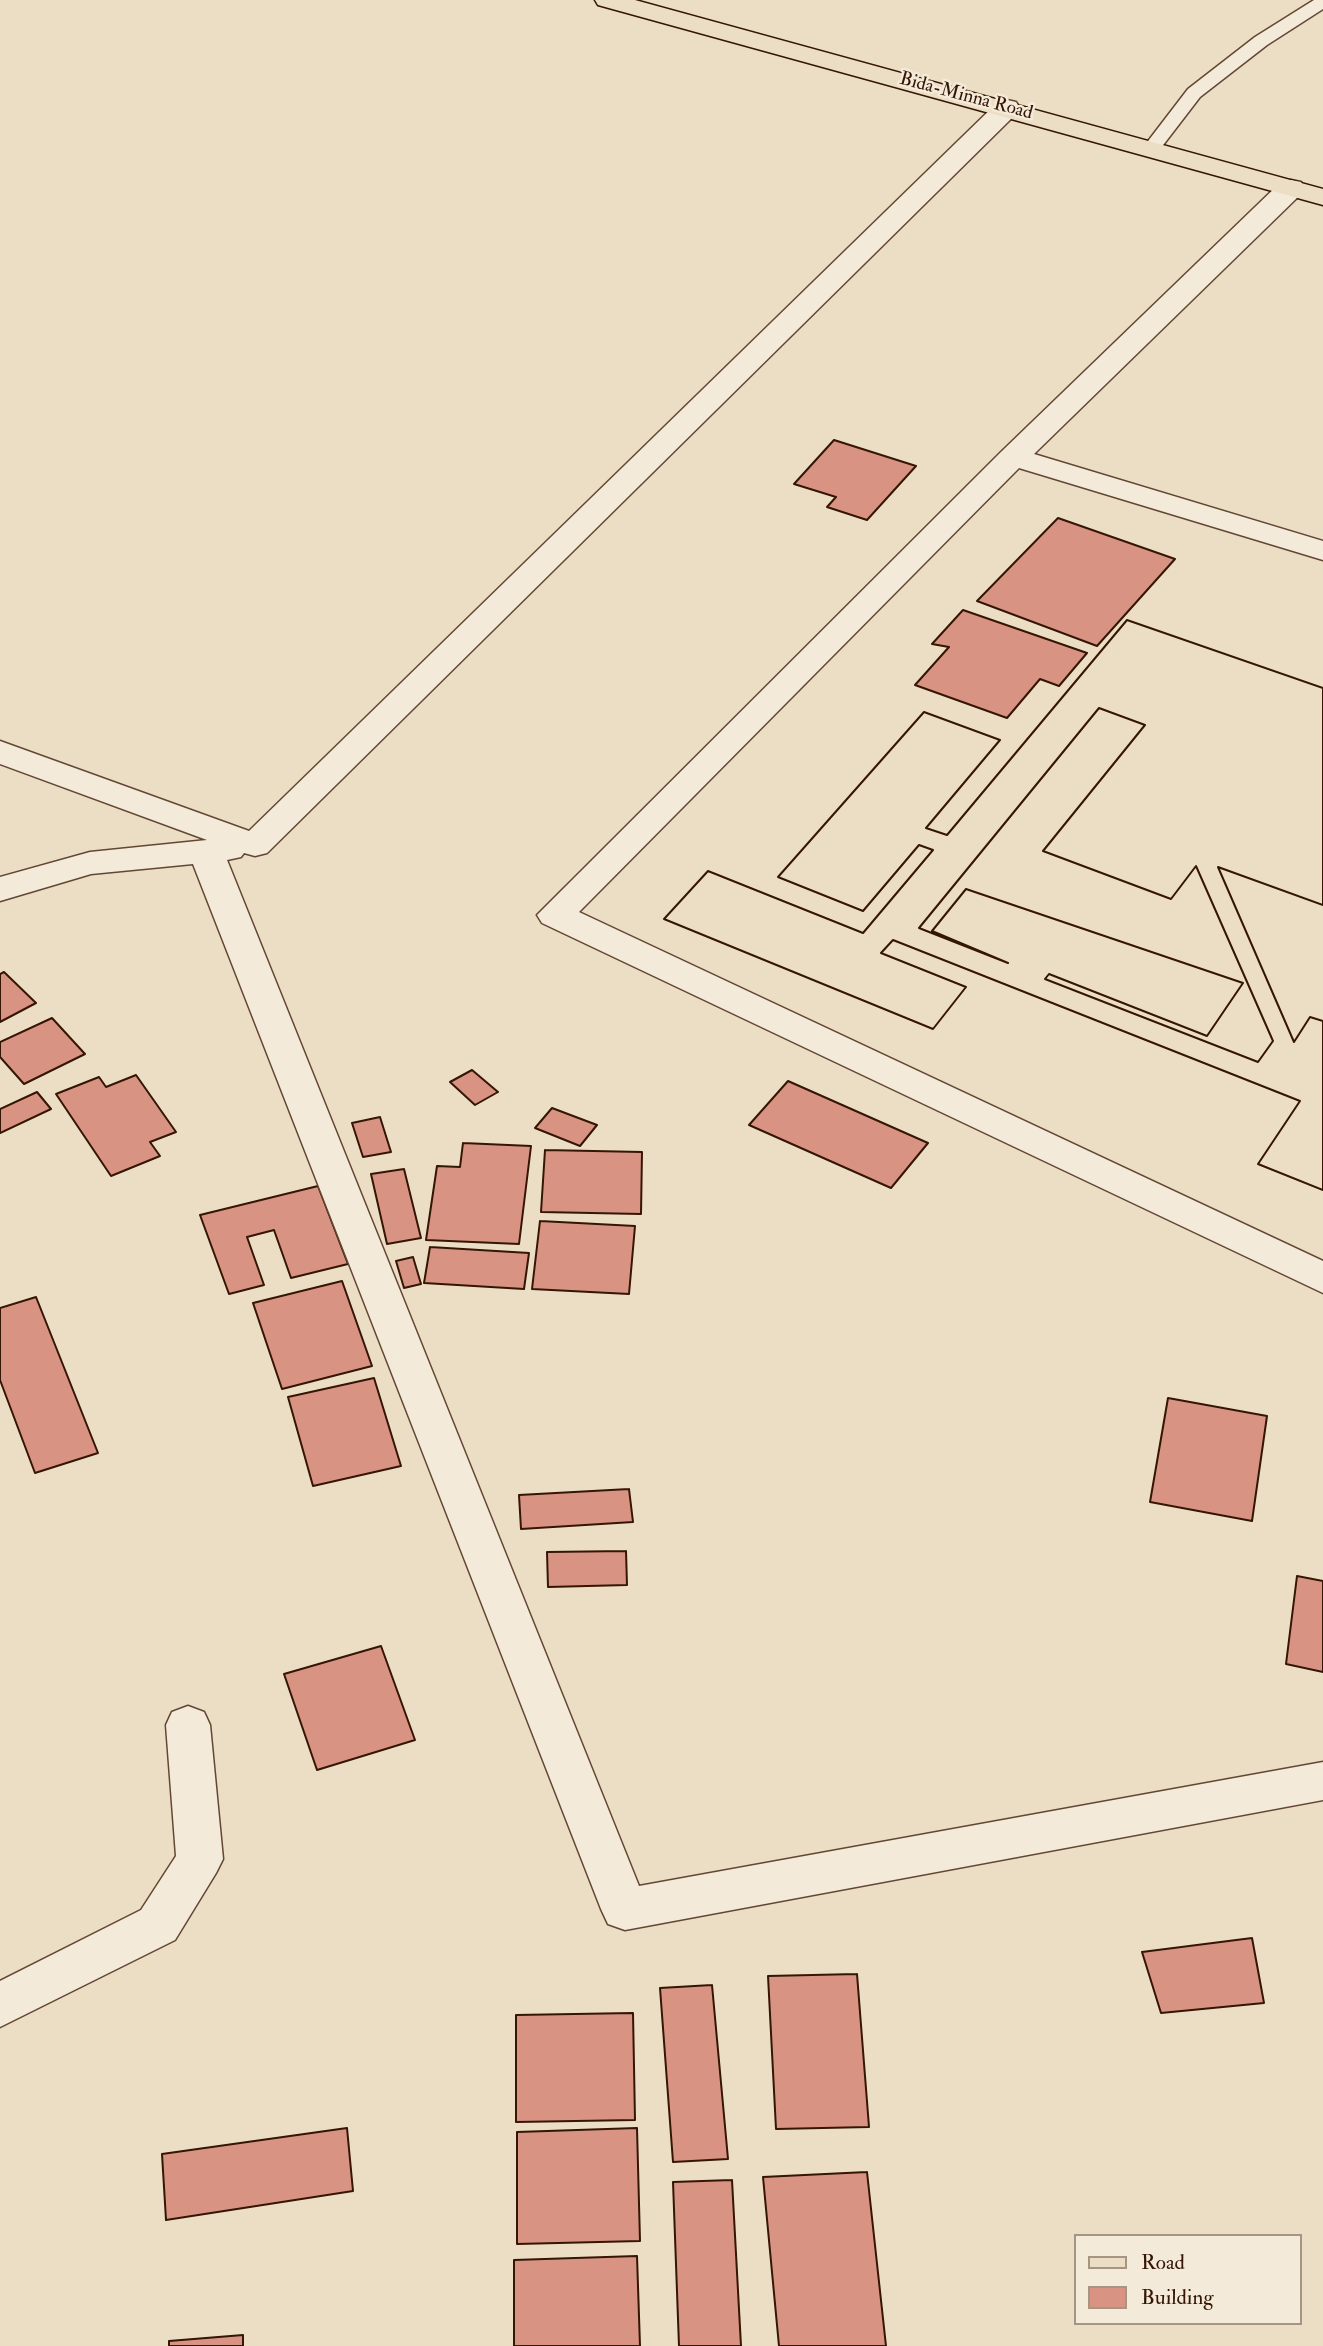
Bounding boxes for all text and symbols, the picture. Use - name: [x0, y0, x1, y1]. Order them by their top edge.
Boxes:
- street label: Bida-Minna Road: [897, 68, 1035, 126]
- legend: [1074, 2234, 1302, 2325]
- text: Road: [1141, 2249, 1185, 2276]
- text: Building: [1141, 2284, 1214, 2311]

